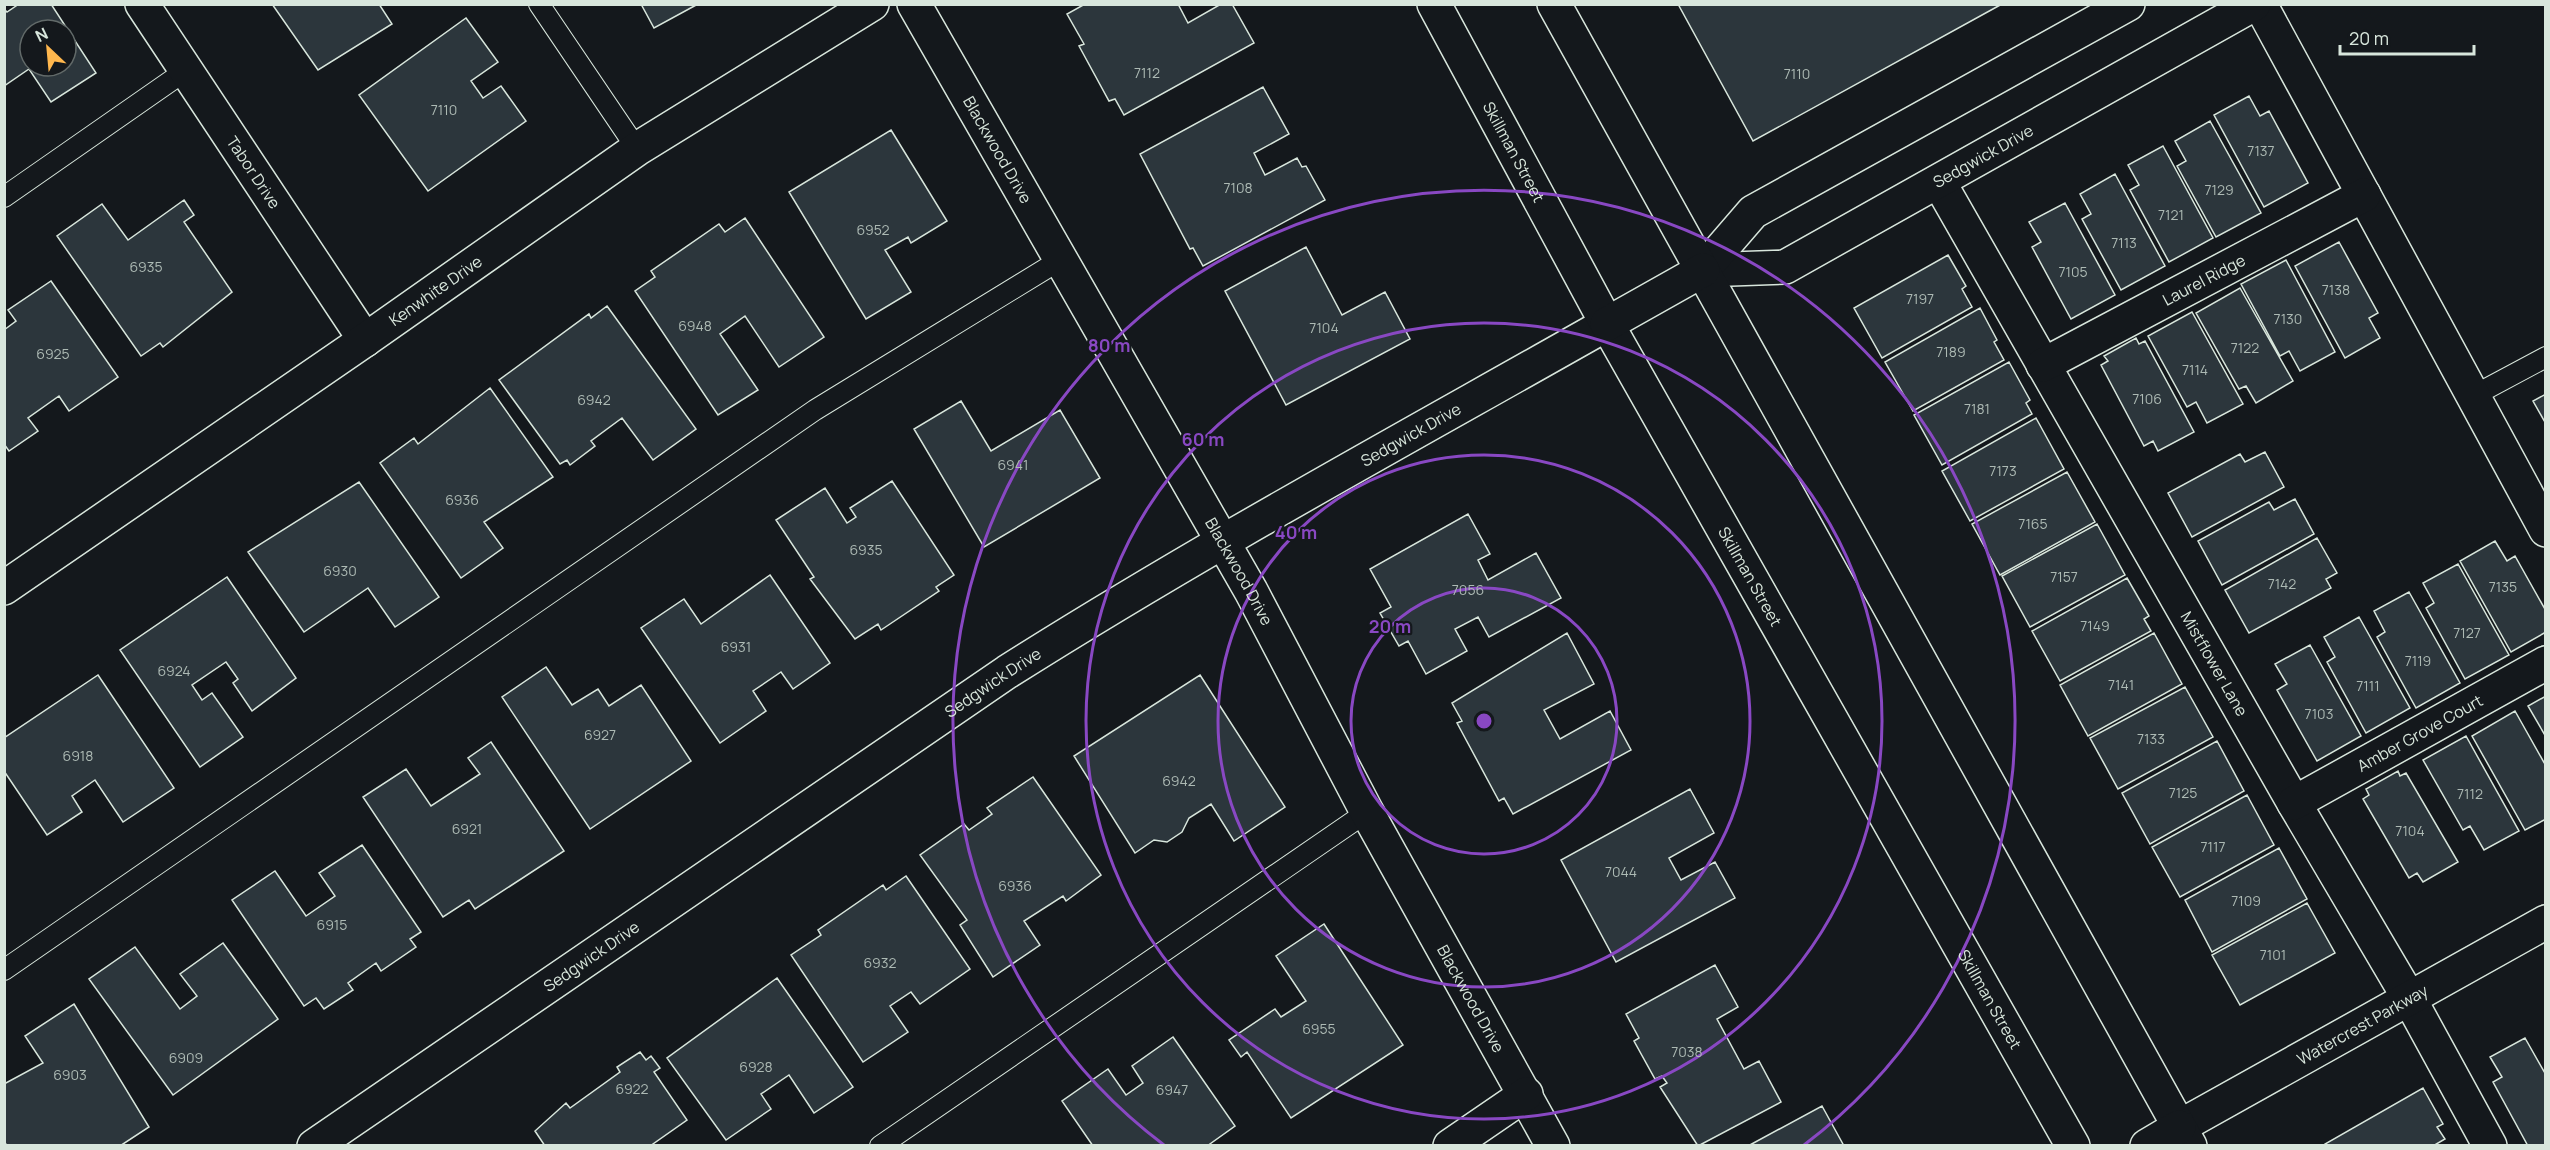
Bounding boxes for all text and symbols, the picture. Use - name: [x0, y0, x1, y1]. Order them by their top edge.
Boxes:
- north arrow: [18, 18, 78, 78]
- scale bar: [2340, 18, 2474, 56]
- text: N: [31, 22, 51, 47]
- text: 20 m: [2349, 26, 2389, 50]
- house number: 7112: [1134, 63, 1160, 82]
- house number: 7110: [1784, 64, 1810, 83]
- street label: Blackwood Drive: [958, 92, 1037, 207]
- street label: Skillman Street: [1478, 98, 1550, 206]
- house number: 7110: [431, 100, 457, 119]
- street label: Sedgwick Drive: [1929, 119, 2037, 193]
- street label: Tabor Drive: [222, 132, 286, 213]
- house number: 7137: [2247, 141, 2275, 160]
- house number: 7108: [1223, 178, 1253, 197]
- house number: 7129: [2204, 180, 2234, 199]
- house number: 7121: [2158, 205, 2184, 224]
- house number: 6952: [857, 220, 889, 239]
- house number: 7113: [2111, 233, 2137, 252]
- street label: Laurel Ridge: [2159, 249, 2249, 311]
- street label: Kenwhite Drive: [384, 250, 486, 331]
- house number: 6935: [129, 257, 163, 276]
- house number: 7105: [2058, 262, 2088, 281]
- house number: 7138: [2322, 280, 2350, 299]
- house number: 7197: [1906, 289, 1934, 308]
- house number: 7130: [2274, 309, 2302, 328]
- house number: 6948: [678, 316, 712, 335]
- house number: 7104: [1309, 318, 1339, 337]
- text: 80 m: [1088, 333, 1130, 357]
- house number: 7122: [2231, 338, 2259, 357]
- house number: 7189: [1936, 342, 1966, 361]
- house number: 6925: [36, 344, 70, 363]
- house number: 7114: [2182, 360, 2208, 379]
- house number: 7106: [2132, 389, 2162, 408]
- house number: 6942: [577, 390, 611, 409]
- street label: Sedgwick Drive: [1357, 398, 1465, 472]
- house number: 7181: [1964, 399, 1990, 418]
- text: 60 m: [1182, 427, 1224, 451]
- house number: 6941: [998, 455, 1028, 474]
- house number: 7173: [1989, 461, 2017, 480]
- house number: 6936: [445, 490, 479, 509]
- street label: Blackwood Drive: [1200, 514, 1278, 629]
- house number: 7165: [2018, 514, 2048, 533]
- text: 40 m: [1275, 520, 1317, 544]
- street label: Skillman Street: [1713, 523, 1787, 630]
- house number: 6935: [849, 540, 883, 559]
- house number: 6930: [323, 561, 357, 580]
- house number: 7157: [2050, 567, 2078, 586]
- house number: 7142: [2268, 574, 2296, 593]
- house number: 7135: [2489, 577, 2517, 596]
- house number: 7056: [1452, 580, 1484, 599]
- street label: Mistflower Lane: [2176, 607, 2253, 720]
- text: 20 m: [1369, 614, 1411, 638]
- house number: 7149: [2080, 616, 2110, 635]
- house number: 7127: [2453, 623, 2481, 642]
- house number: 6931: [721, 637, 751, 656]
- street label: Sedgwick Drive: [940, 642, 1045, 723]
- house number: 7119: [2405, 651, 2431, 670]
- house number: 6924: [157, 661, 191, 680]
- house number: 7141: [2108, 675, 2134, 694]
- house number: 7111: [2356, 676, 2380, 695]
- street label: Amber Grove Court: [2353, 689, 2487, 777]
- house number: 7103: [2305, 704, 2333, 723]
- centre of rings: [1474, 711, 1494, 731]
- house number: 6927: [584, 725, 616, 744]
- house number: 7133: [2137, 729, 2165, 748]
- house number: 6918: [63, 746, 93, 765]
- house number: 6942: [1162, 771, 1196, 790]
- house number: 7125: [2169, 783, 2197, 802]
- house number: 7112: [2457, 784, 2483, 803]
- house number: 6921: [452, 819, 482, 838]
- house number: 7104: [2395, 821, 2425, 840]
- house number: 7117: [2201, 837, 2225, 856]
- house number: 7044: [1605, 862, 1637, 881]
- house number: 6936: [998, 876, 1032, 895]
- house number: 7109: [2231, 891, 2261, 910]
- house number: 6915: [317, 915, 347, 934]
- street label: Sedgwick Drive: [539, 916, 644, 997]
- street label: Blackwood Drive: [1432, 941, 1510, 1056]
- street label: Skillman Street: [1953, 945, 2027, 1053]
- house number: 7101: [2260, 945, 2286, 964]
- house number: 6932: [864, 953, 896, 972]
- street label: Watercrest Parkway: [2293, 979, 2432, 1070]
- house number: 6955: [1302, 1019, 1336, 1038]
- house number: 7038: [1671, 1042, 1703, 1061]
- house number: 6909: [169, 1048, 203, 1067]
- house number: 6928: [739, 1057, 773, 1076]
- house number: 6903: [53, 1065, 87, 1084]
- house number: 6922: [615, 1079, 649, 1098]
- house number: 6947: [1156, 1080, 1188, 1099]

